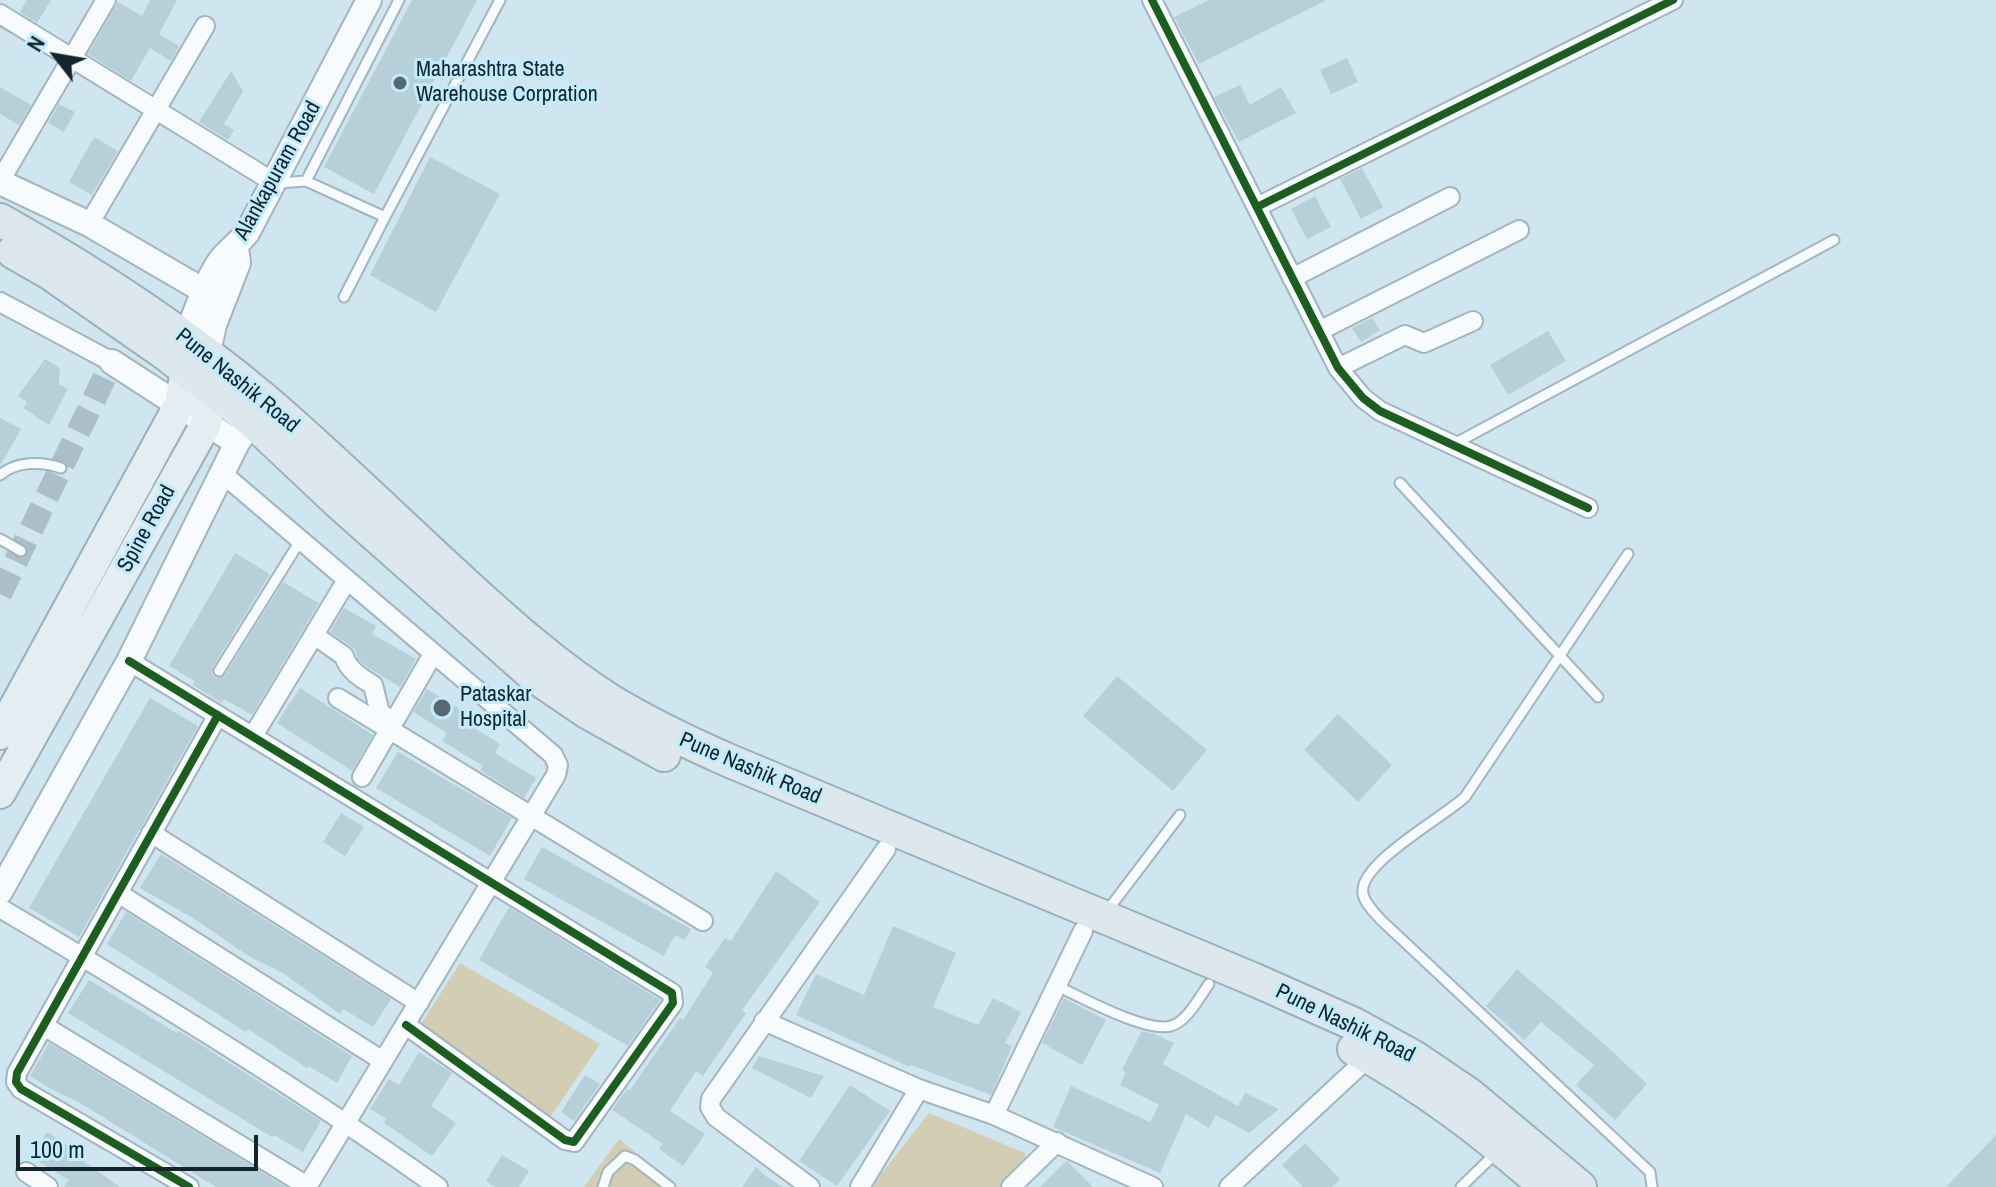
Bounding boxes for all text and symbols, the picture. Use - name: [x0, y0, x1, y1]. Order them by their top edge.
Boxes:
- north arrow: [16, 16, 96, 96]
- text: N: [19, 30, 52, 57]
- place label: Maharashtra State Warehouse Corpration: [416, 57, 598, 108]
- marker: Maharashtra State Warehouse Corpration: [391, 74, 409, 92]
- street label: Alankapuram Road: [229, 97, 327, 245]
- street label: Pune Nashik Road: [170, 323, 304, 439]
- street label: Spine Road: [112, 481, 182, 577]
- place label: Pataskar Hospital: [460, 682, 531, 734]
- marker: Pataskar Hospital: [431, 697, 453, 719]
- street label: Pune Nashik Road: [675, 727, 825, 811]
- street label: Pune Nashik Road: [1271, 979, 1419, 1069]
- scale bar: [20, 1119, 262, 1169]
- text: 100 m: [30, 1133, 85, 1165]

